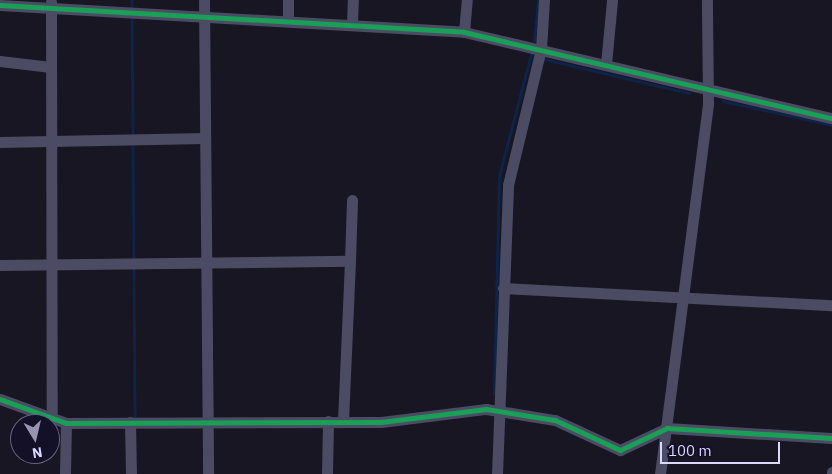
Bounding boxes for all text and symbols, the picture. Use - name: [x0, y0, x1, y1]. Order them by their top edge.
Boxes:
- north arrow: [10, 414, 60, 464]
- scale bar: [662, 432, 782, 464]
- text: 100 m: [668, 441, 712, 460]
- text: N: [31, 443, 44, 463]

